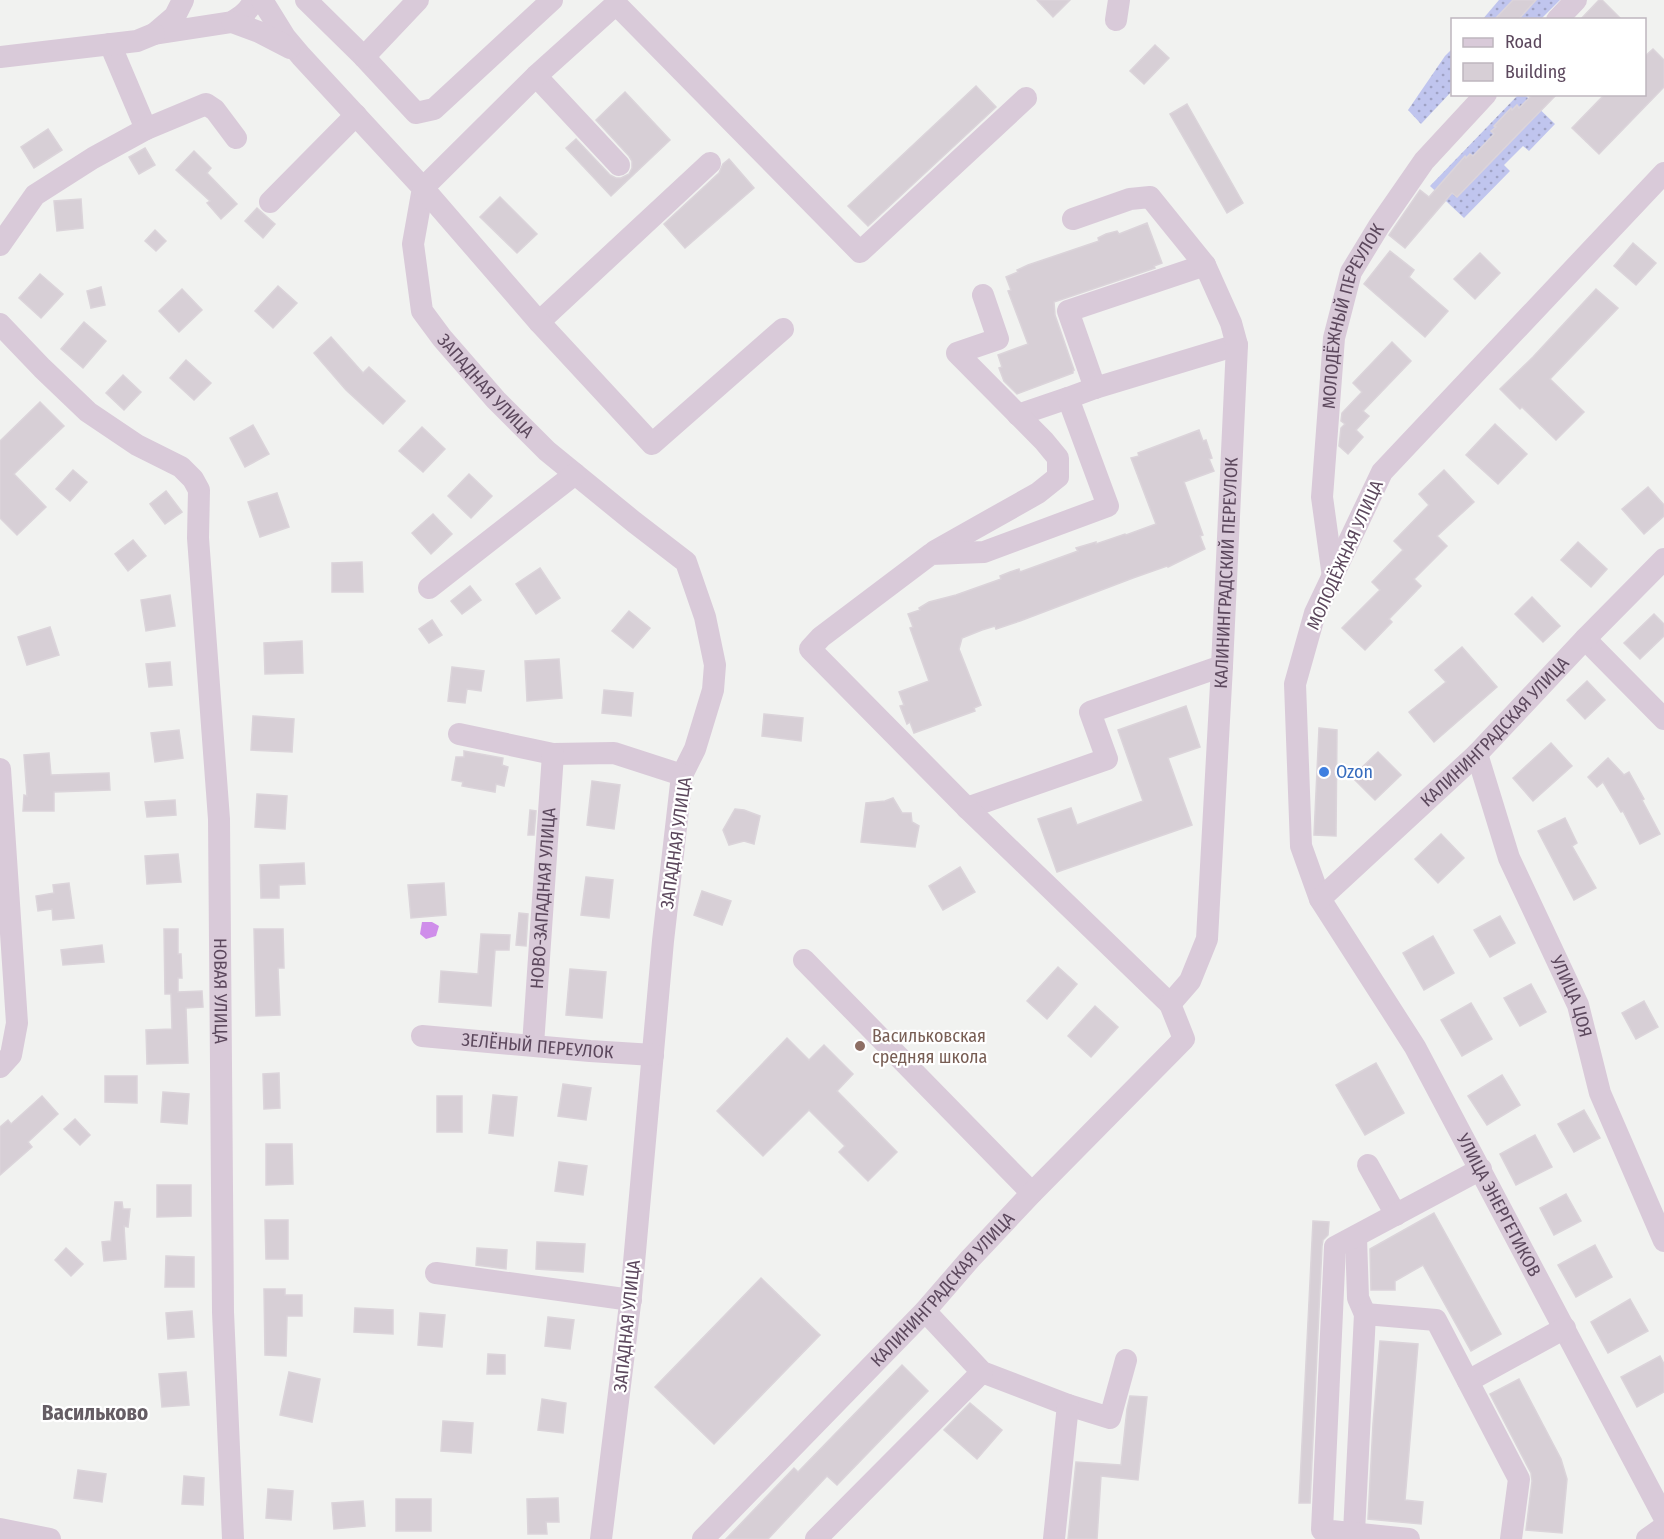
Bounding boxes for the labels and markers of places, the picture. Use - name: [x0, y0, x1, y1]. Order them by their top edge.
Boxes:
- place label: Ozon: [1336, 761, 1373, 783]
- marker: Ozon: [1317, 765, 1331, 779]
- place label: Васильковская средняя школа: [872, 1025, 987, 1068]
- marker: Васильковская средняя школа: [853, 1039, 867, 1053]

